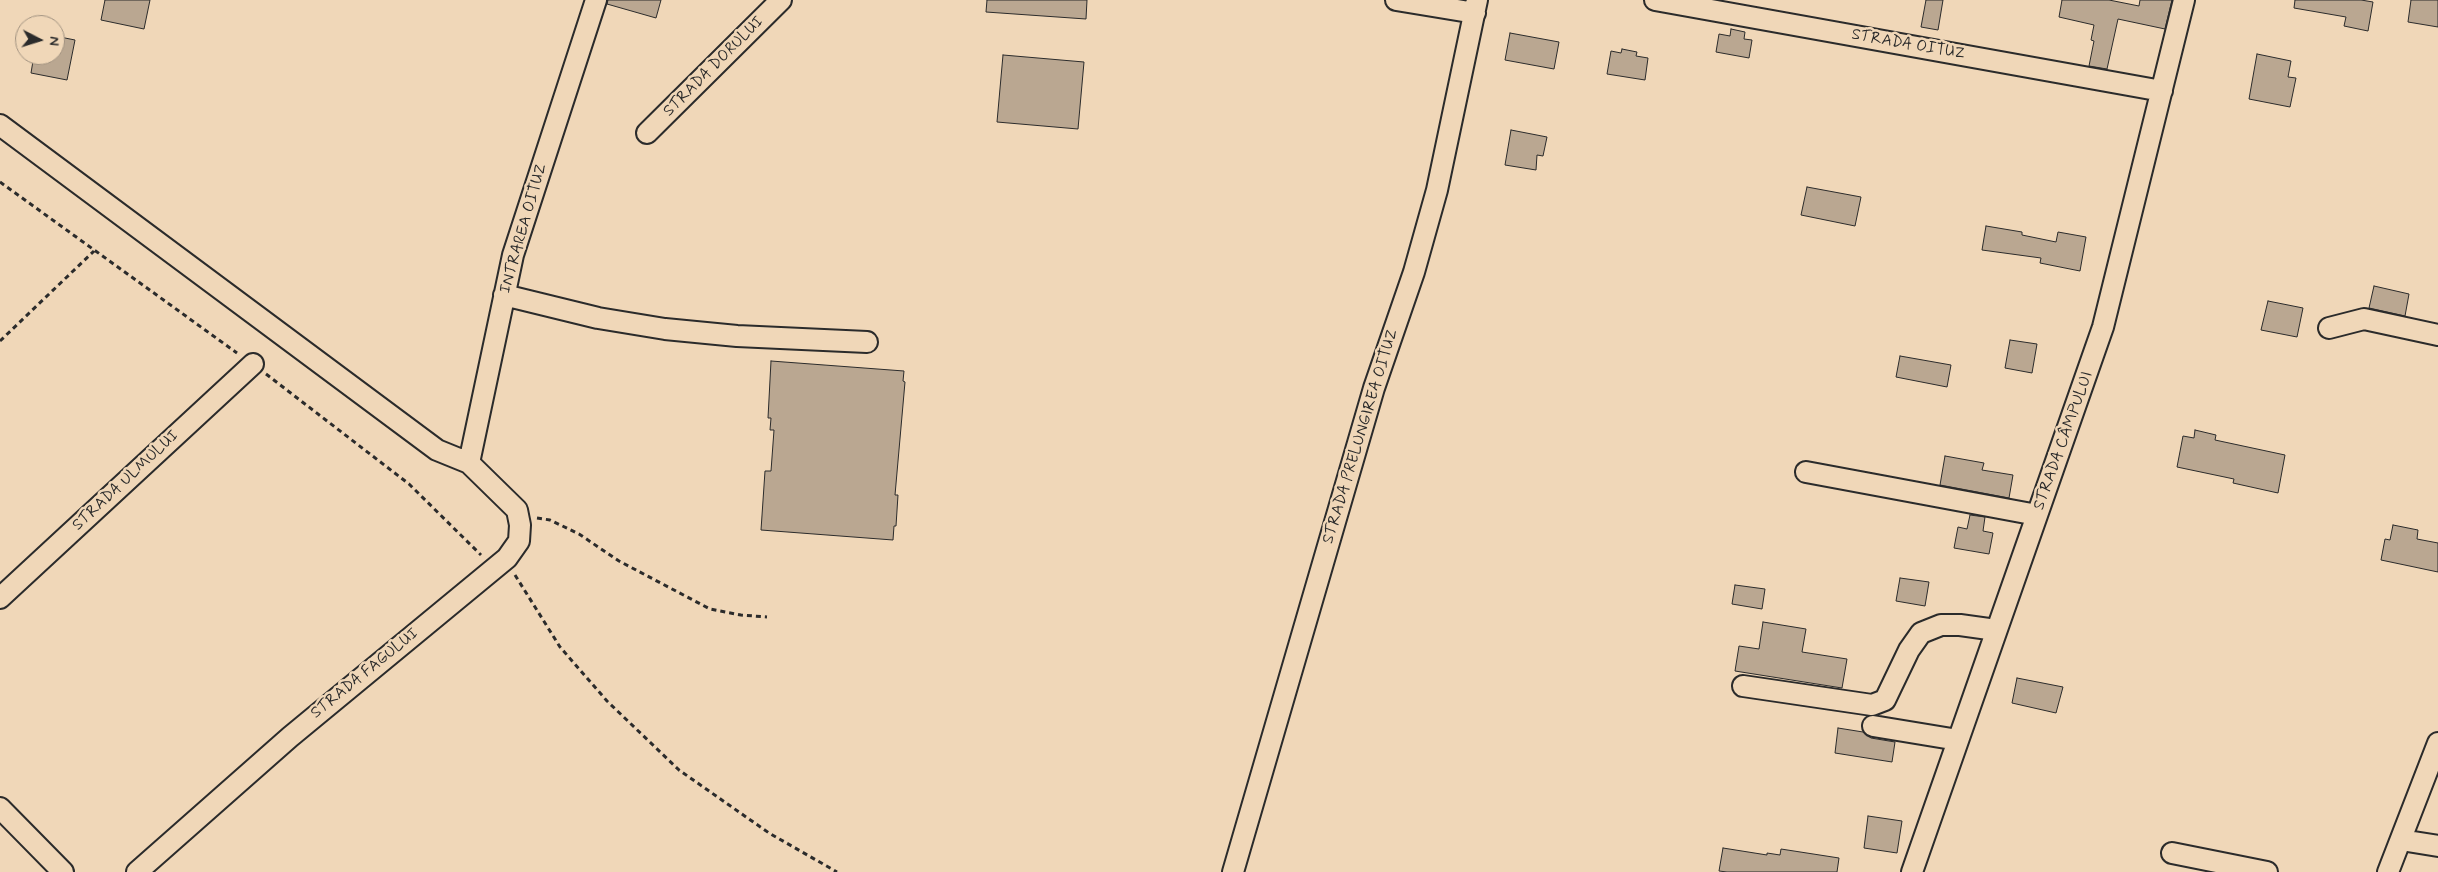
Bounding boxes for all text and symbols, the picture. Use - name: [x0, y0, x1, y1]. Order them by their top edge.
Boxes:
- street label: STRADA DORULUI: [660, 13, 768, 121]
- north arrow: [15, 15, 65, 65]
- street label: STRADA OITUZ: [1850, 26, 1966, 64]
- text: N: [45, 36, 63, 47]
- street label: INTRAREA OITUZ: [496, 162, 552, 296]
- street label: STRADA PRELUNGIREA OITUZ: [1319, 328, 1403, 546]
- street label: STRADA CÂMPULUI: [2030, 369, 2098, 513]
- street label: STRADA ULMULUI: [69, 427, 183, 535]
- street label: STRADA FAGULUI: [307, 625, 423, 723]

